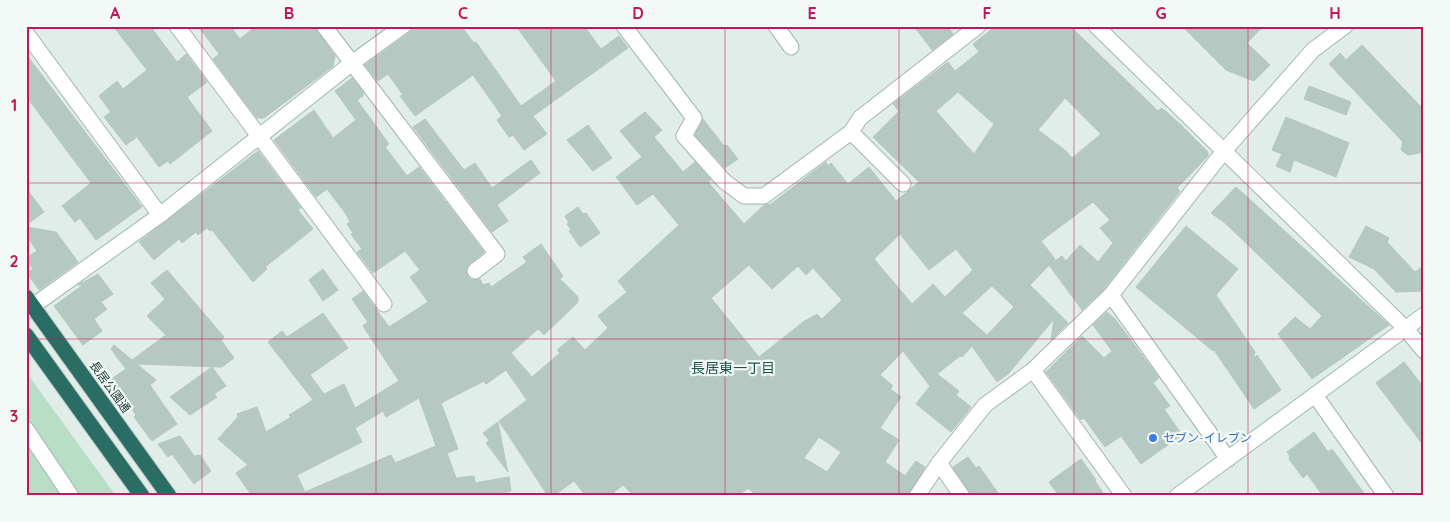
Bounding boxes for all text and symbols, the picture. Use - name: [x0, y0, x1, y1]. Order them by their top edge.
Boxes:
- text: A: [110, 3, 121, 23]
- text: B: [284, 3, 294, 23]
- text: C: [458, 3, 468, 23]
- text: D: [632, 3, 644, 23]
- text: E: [807, 3, 817, 23]
- text: F: [983, 3, 992, 23]
- text: G: [1155, 3, 1167, 23]
- text: H: [1329, 3, 1341, 23]
- text: 1: [11, 95, 17, 115]
- text: 2: [9, 251, 19, 271]
- street label: 長居公園通: [87, 358, 134, 415]
- district label: 長居東一丁目: [691, 359, 775, 377]
- text: 3: [10, 406, 18, 426]
- place label: セブン-イレブン: [1163, 430, 1252, 445]
- marker: セブン-イレブン: [1147, 432, 1159, 444]

